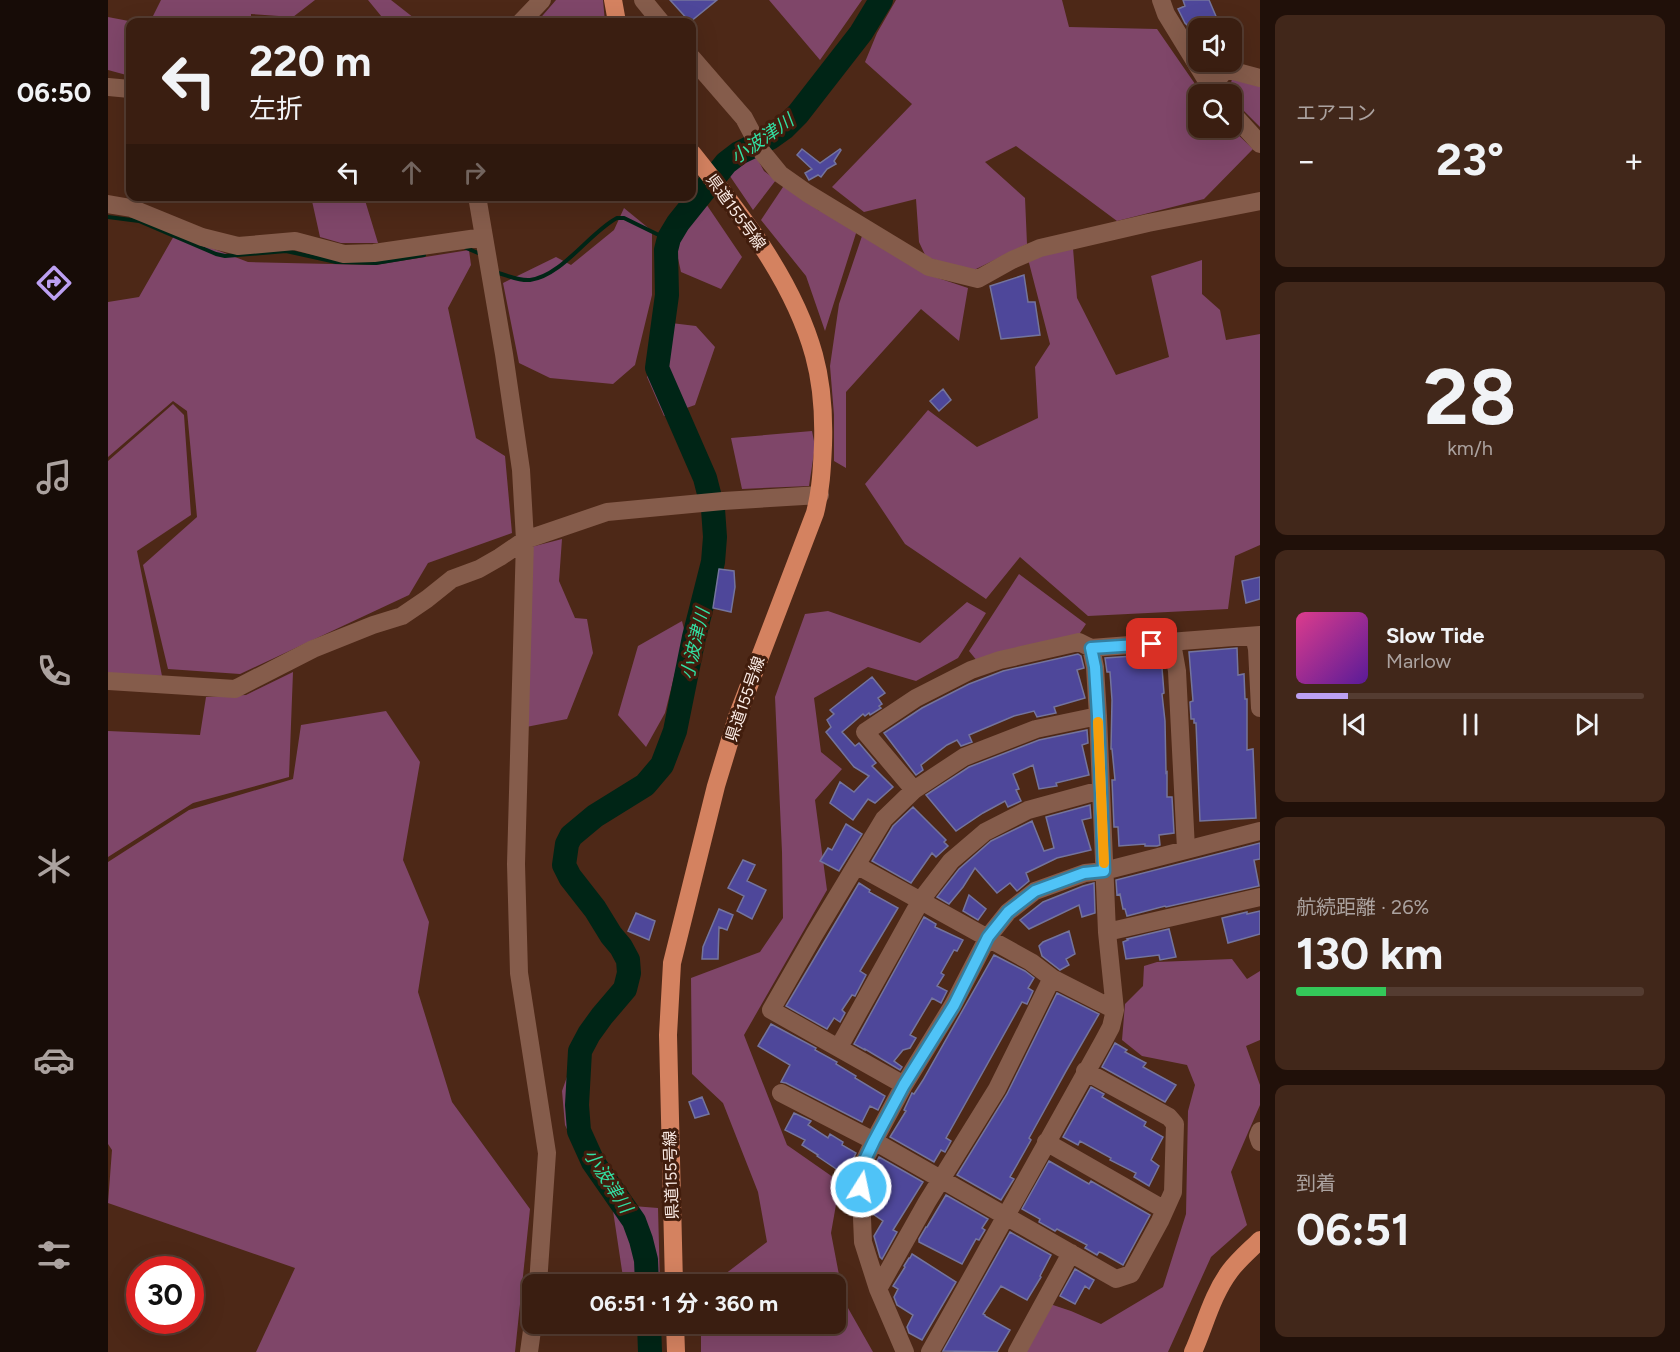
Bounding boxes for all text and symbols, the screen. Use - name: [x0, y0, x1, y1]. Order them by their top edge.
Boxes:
- map controls: [1188, 18, 1242, 138]
- button: sound: [1188, 18, 1242, 72]
- text: 220 m: [249, 36, 371, 87]
- icon: left: [150, 42, 228, 120]
- text: 06:50: [17, 76, 91, 109]
- button: search: [1188, 84, 1242, 138]
- text: 左折: [249, 92, 303, 125]
- text: エアコン: [1296, 101, 1376, 125]
- water label: 小波津川: [726, 108, 799, 169]
- text: 23°: [1436, 132, 1504, 186]
- text: −: [1296, 141, 1317, 180]
- text: +: [1623, 141, 1644, 180]
- icon: left: [332, 156, 365, 189]
- icon: ahead: [395, 156, 428, 189]
- icon: right: [458, 156, 491, 189]
- street label: 県道155号線: [702, 170, 770, 254]
- icon: directions: [33, 262, 75, 304]
- text: 28: [1424, 350, 1516, 444]
- text: km/h: [1447, 436, 1493, 460]
- icon: music: [33, 456, 75, 498]
- water label: 小波津川: [676, 604, 714, 682]
- pin: [1126, 618, 1177, 669]
- text: Slow Tide: [1386, 622, 1485, 649]
- icon: arrive: [1135, 627, 1168, 660]
- text: Marlow: [1386, 649, 1451, 673]
- icon: phone: [33, 650, 75, 692]
- street label: 県道155号線: [722, 654, 768, 744]
- icon: previous: [1338, 708, 1371, 741]
- icon: pause: [1454, 708, 1487, 741]
- icon: next: [1570, 708, 1603, 741]
- icon: climate: [33, 845, 75, 887]
- text: 航続距離 · 26%: [1296, 895, 1429, 919]
- text: 130 km: [1296, 926, 1443, 980]
- icon: car: [33, 1039, 75, 1081]
- street label: 県道155号線: [660, 1130, 682, 1220]
- water label: 小波津川: [579, 1145, 638, 1219]
- position arrow: [829, 1155, 893, 1219]
- text: 到着: [1296, 1171, 1336, 1195]
- text: 06:51: [1296, 1202, 1410, 1256]
- icon: filters: [33, 1234, 75, 1276]
- speed limit sign: 30: [126, 1256, 204, 1334]
- text: 06:51 · 1 分 · 360 m: [590, 1290, 778, 1317]

